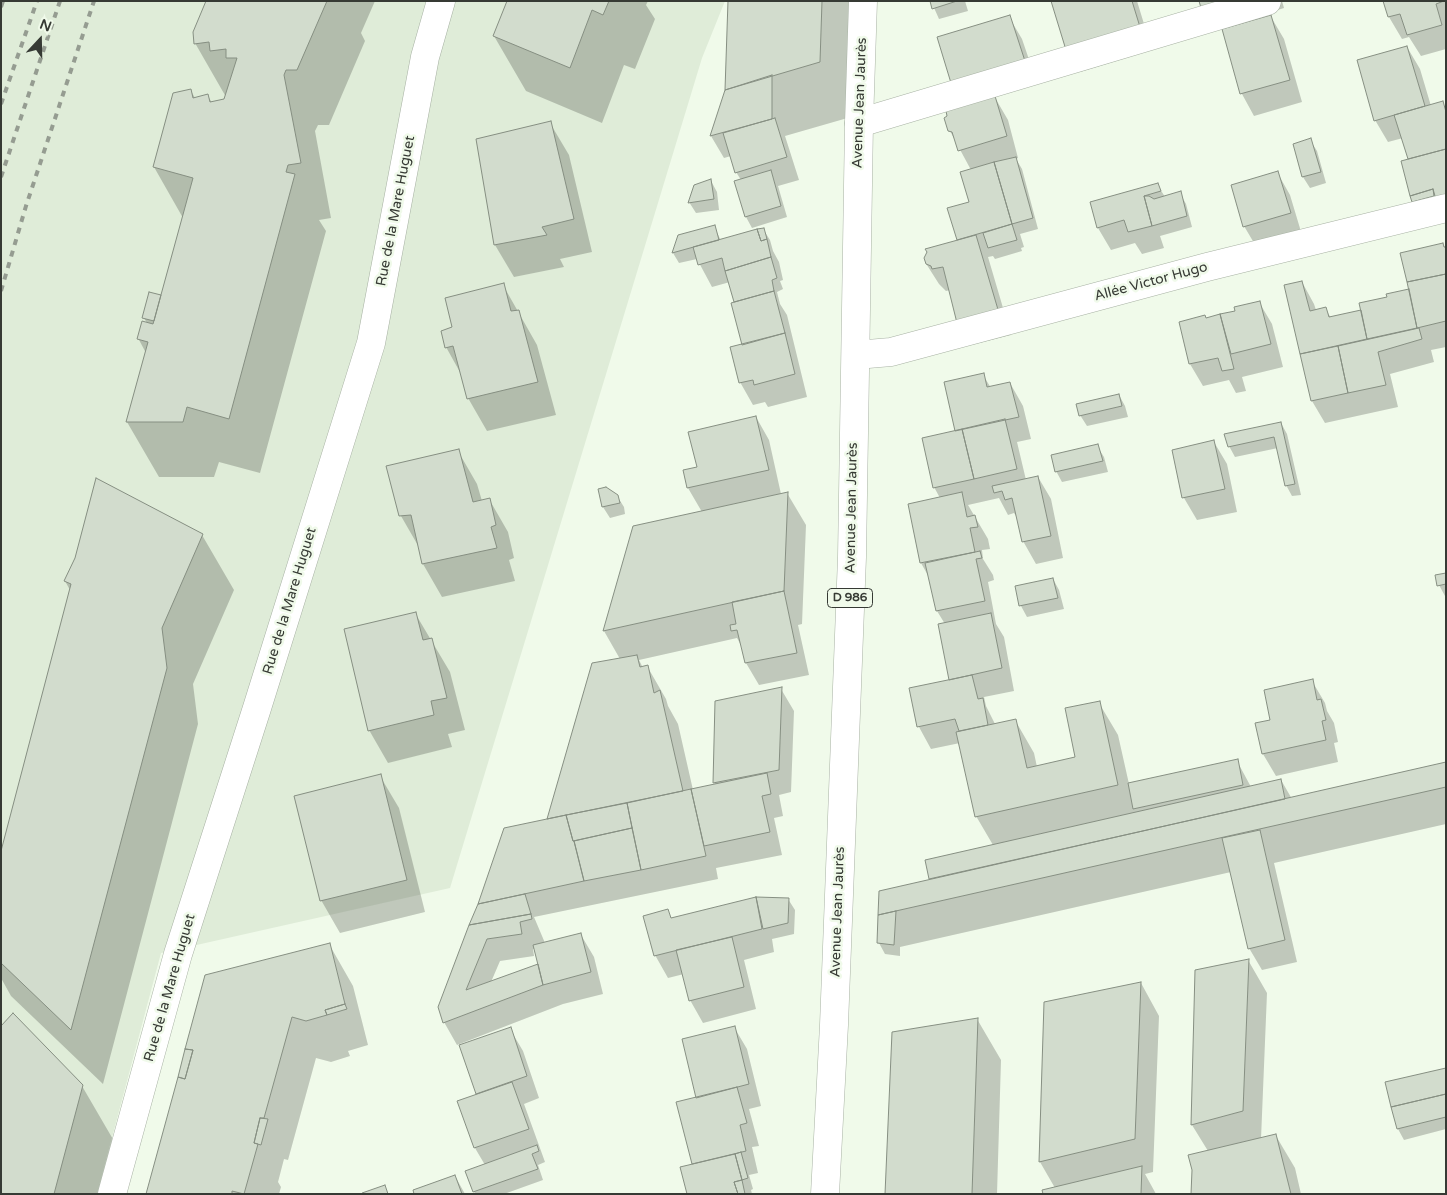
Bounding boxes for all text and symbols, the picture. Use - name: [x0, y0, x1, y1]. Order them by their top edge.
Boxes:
- north arrow: [15, 15, 65, 65]
- text: N: [37, 16, 54, 35]
- street label: Avenue Jean Jaurès: [849, 37, 871, 169]
- street label: Rue de la Mare Huguet: [373, 134, 419, 288]
- street label: Allée Victor Hugo: [1093, 259, 1209, 305]
- street label: Avenue Jean Jaurès: [842, 442, 862, 574]
- street label: Rue de la Mare Huguet: [260, 525, 320, 677]
- road number: D 986: [828, 588, 872, 608]
- street label: Avenue Jean Jaurès: [827, 846, 849, 978]
- street label: Rue de la Mare Huguet: [141, 912, 199, 1064]

